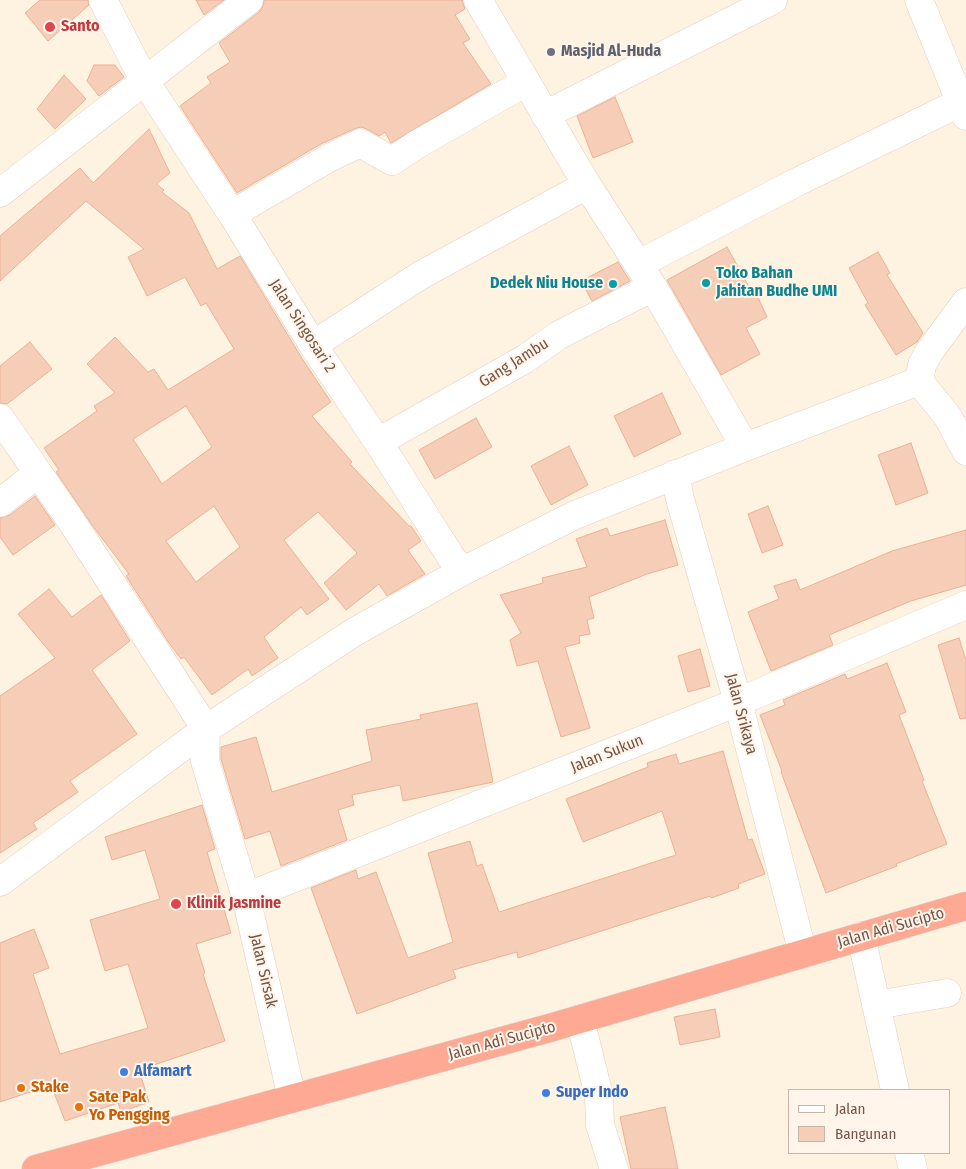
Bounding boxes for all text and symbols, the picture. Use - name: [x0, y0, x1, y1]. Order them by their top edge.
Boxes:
- place label: Santo: [61, 17, 100, 37]
- marker: Santo: [43, 20, 57, 34]
- place label: Masjid Al-Huda: [561, 42, 661, 62]
- marker: Masjid Al-Huda: [545, 46, 557, 58]
- place label: Toko Bahan Jahitan Budhe UMI: [716, 264, 837, 302]
- place label: Dedek Niu House: [490, 274, 603, 294]
- street label: Jalan Singosari 2: [265, 276, 339, 376]
- marker: Toko Bahan Jahitan Budhe UMI: [700, 277, 712, 289]
- marker: Dedek Niu House: [607, 278, 619, 290]
- street label: Gang Jambu: [476, 334, 552, 392]
- street label: Jalan Srikaya: [721, 671, 761, 757]
- street label: Jalan Sukun: [568, 731, 646, 777]
- place label: Klinik Jasmine: [187, 894, 281, 914]
- marker: Klinik Jasmine: [169, 897, 183, 911]
- street label: Jalan Adi Sucipto: [835, 904, 947, 952]
- street label: Jalan Sirsak: [245, 932, 281, 1010]
- street label: Jalan Adi Sucipto: [446, 1017, 558, 1065]
- place label: Alfamart: [134, 1062, 192, 1082]
- marker: Alfamart: [118, 1066, 130, 1078]
- place label: Stake: [31, 1078, 69, 1098]
- marker: Stake: [15, 1082, 27, 1094]
- place label: Super Indo: [556, 1083, 629, 1103]
- marker: Super Indo: [540, 1087, 552, 1099]
- place label: Sate Pak Yo Pengging: [89, 1088, 170, 1126]
- legend: [788, 1089, 951, 1154]
- text: Jalan: [835, 1100, 865, 1118]
- marker: Sate Pak Yo Pengging: [73, 1101, 85, 1113]
- text: Bangunan: [835, 1125, 896, 1143]

